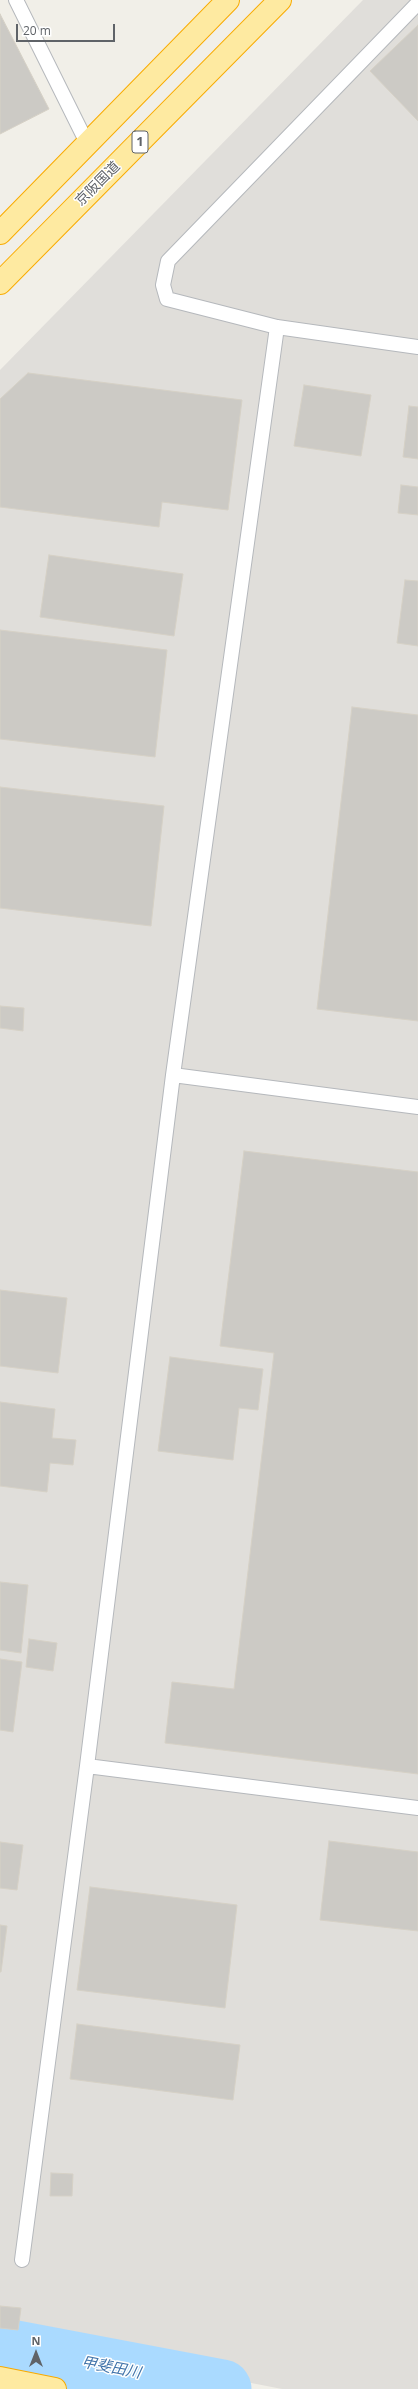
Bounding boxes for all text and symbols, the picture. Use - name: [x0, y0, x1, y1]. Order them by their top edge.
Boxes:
- scale bar: [18, 16, 117, 42]
- text: 20 m: [23, 22, 51, 39]
- road number: 1: [132, 131, 148, 153]
- street label: 京阪国道: [72, 158, 124, 210]
- north arrow: [16, 2333, 56, 2373]
- text: N: [32, 2333, 40, 2348]
- water label: 甲斐田川: [80, 2353, 142, 2383]

